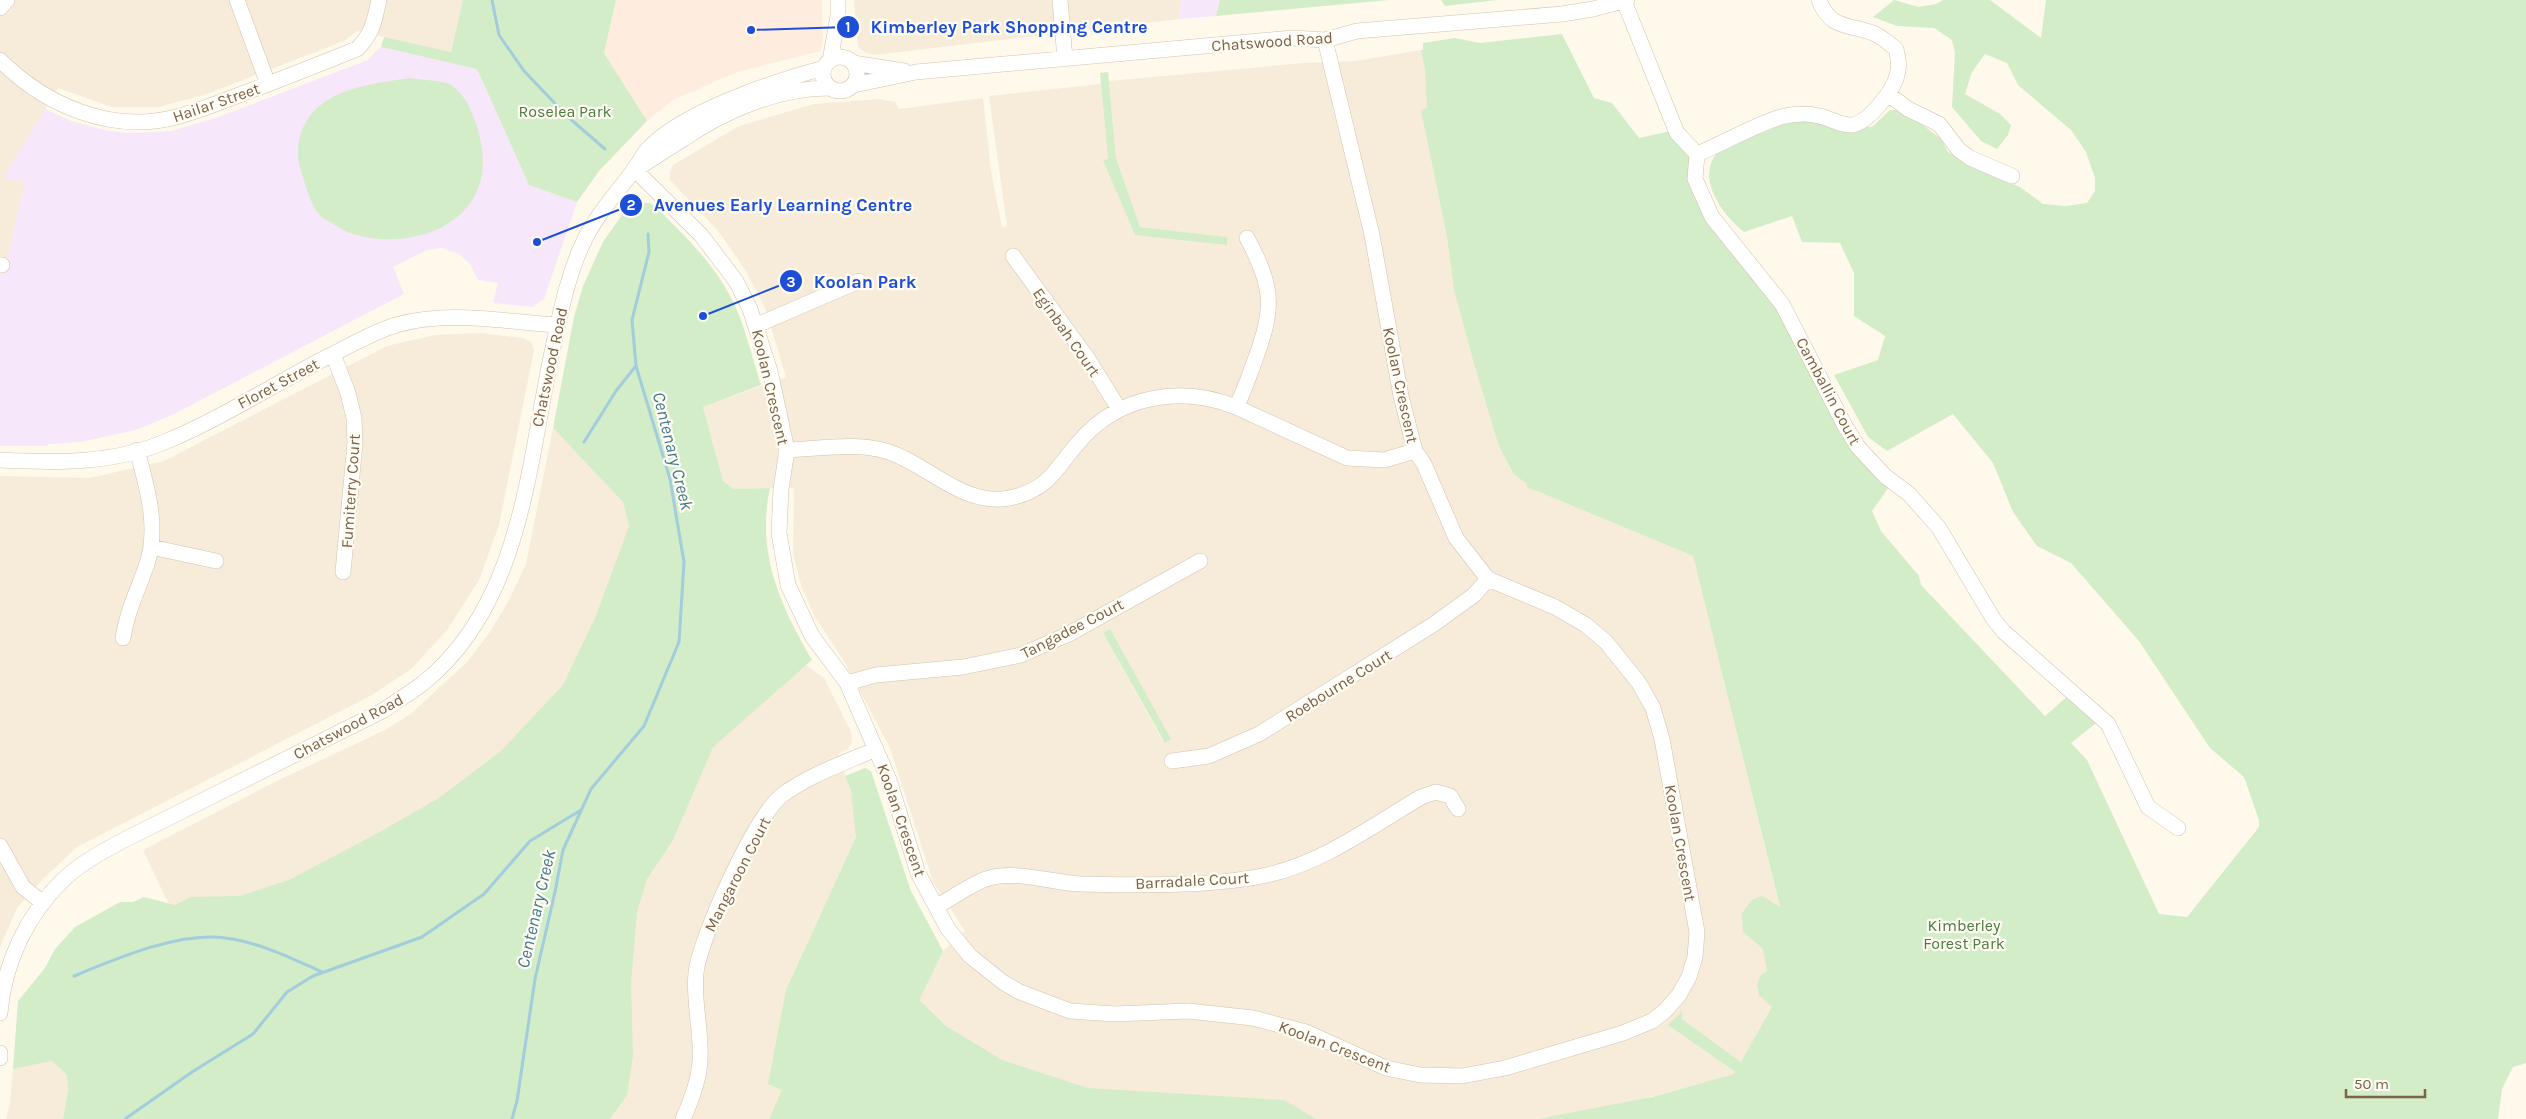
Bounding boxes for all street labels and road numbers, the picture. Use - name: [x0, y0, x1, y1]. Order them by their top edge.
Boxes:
- street label: Chatswood Road: [1211, 28, 1333, 55]
- street label: Hailar Street: [170, 79, 262, 126]
- street label: Eginbah Court: [1029, 284, 1104, 380]
- street label: Chatswood Road: [528, 306, 571, 429]
- street label: Koolan Crescent: [1379, 325, 1422, 445]
- street label: Koolan Crescent: [748, 327, 793, 447]
- street label: Camballin Court: [1792, 334, 1865, 448]
- street label: Floret Street: [234, 354, 322, 413]
- street label: Fumiterry Court: [337, 433, 364, 549]
- street label: Tangadee Court: [1018, 594, 1127, 662]
- street label: Roebourne Court: [1281, 645, 1395, 726]
- street label: Chatswood Road: [290, 689, 407, 763]
- street label: Koolan Crescent: [873, 761, 930, 879]
- street label: Koolan Crescent: [1661, 783, 1700, 903]
- street label: Mangaroon Court: [700, 814, 775, 935]
- street label: Barradale Court: [1135, 868, 1249, 893]
- street label: Koolan Crescent: [1276, 1016, 1393, 1077]

